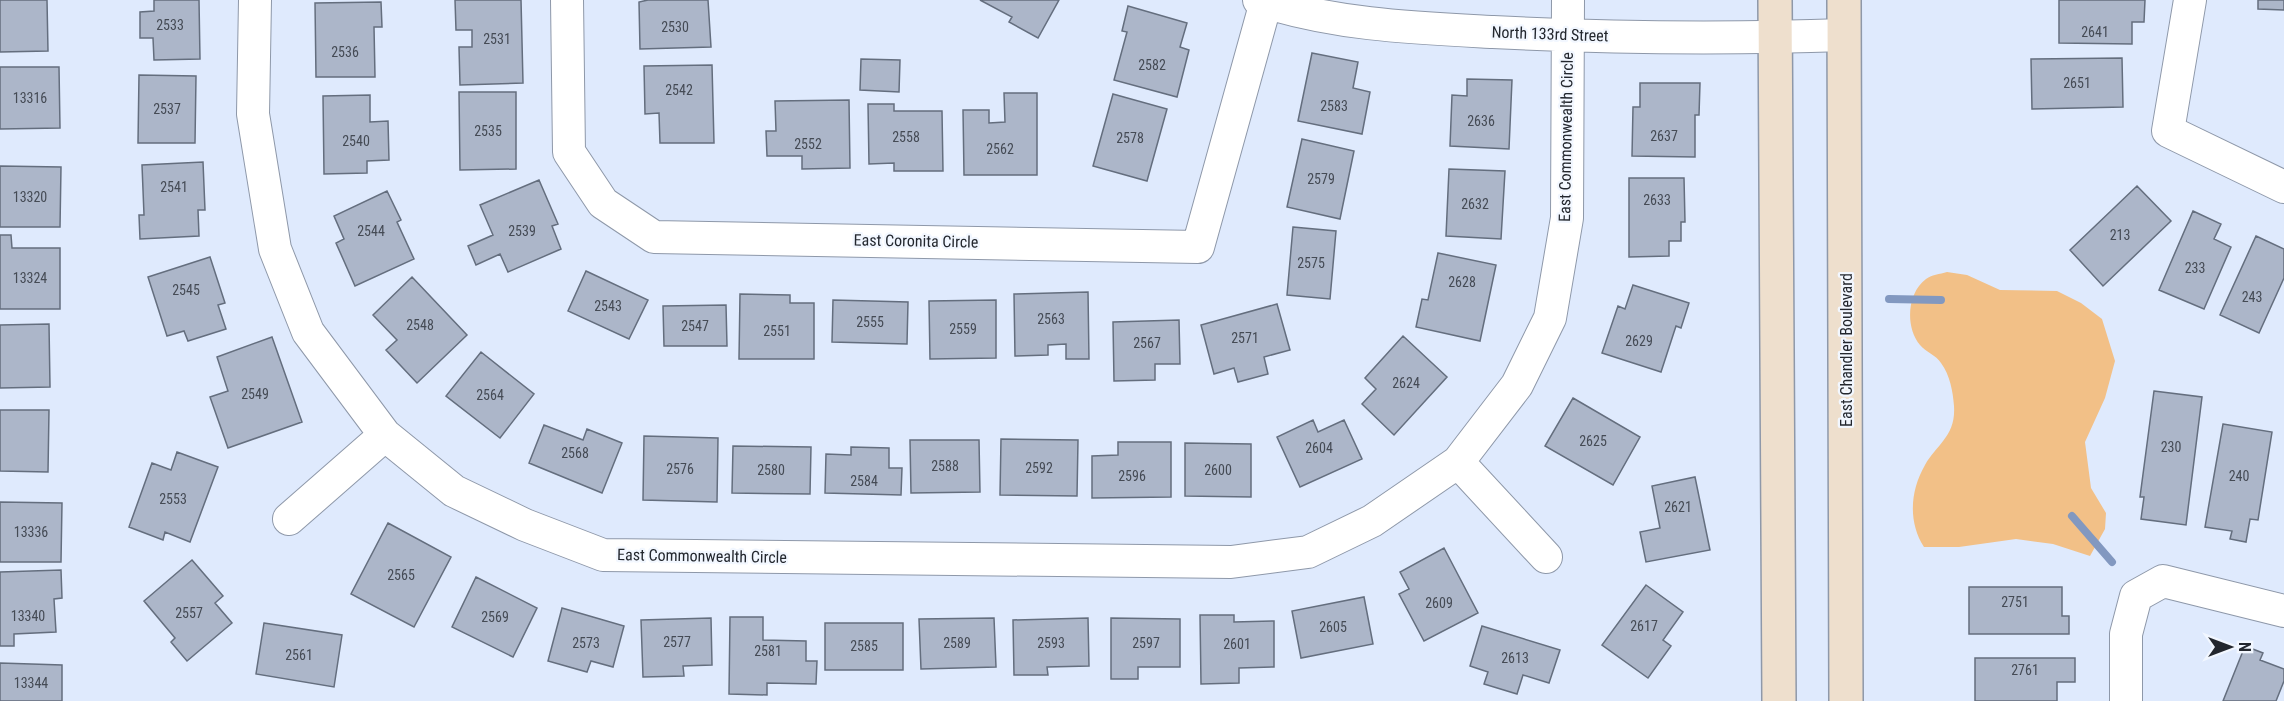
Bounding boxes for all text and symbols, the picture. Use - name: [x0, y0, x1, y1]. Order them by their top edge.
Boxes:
- house number: 2533: [156, 17, 184, 33]
- house number: 2530: [661, 19, 689, 35]
- street label: North 133rd Street: [1491, 22, 1609, 46]
- house number: 2641: [2081, 24, 2109, 40]
- house number: 2531: [483, 31, 511, 47]
- house number: 2536: [331, 44, 359, 60]
- street label: East Commonwealth Circle: [1555, 52, 1577, 222]
- house number: 2582: [1138, 57, 1166, 73]
- house number: 2651: [2063, 75, 2091, 91]
- house number: 2542: [665, 82, 693, 98]
- house number: 13316: [13, 90, 47, 106]
- house number: 2583: [1320, 98, 1348, 114]
- house number: 2537: [153, 101, 181, 117]
- house number: 2636: [1467, 113, 1495, 129]
- house number: 2535: [474, 123, 502, 139]
- house number: 2637: [1650, 128, 1678, 144]
- house number: 2558: [892, 129, 920, 145]
- house number: 2578: [1116, 130, 1144, 146]
- house number: 2540: [342, 133, 370, 149]
- house number: 2552: [794, 136, 822, 152]
- house number: 2562: [986, 141, 1014, 157]
- house number: 2579: [1307, 171, 1335, 187]
- house number: 2541: [160, 179, 188, 195]
- house number: 13320: [13, 189, 47, 205]
- house number: 2633: [1643, 192, 1671, 208]
- house number: 2632: [1461, 196, 1489, 212]
- house number: 2544: [357, 223, 385, 239]
- house number: 2539: [508, 223, 536, 239]
- house number: 213: [2110, 227, 2130, 243]
- street label: East Coronita Circle: [853, 230, 979, 252]
- house number: 2575: [1297, 255, 1325, 271]
- house number: 233: [2185, 260, 2205, 276]
- house number: 13324: [13, 270, 47, 286]
- street label: East Chandler Boulevard: [1837, 273, 1856, 427]
- house number: 2628: [1448, 274, 1476, 290]
- house number: 2545: [172, 282, 200, 298]
- house number: 243: [2242, 289, 2262, 305]
- house number: 2543: [594, 298, 622, 314]
- house number: 2563: [1037, 311, 1065, 327]
- house number: 2555: [856, 314, 884, 330]
- house number: 2548: [406, 317, 434, 333]
- house number: 2547: [681, 318, 709, 334]
- house number: 2559: [949, 321, 977, 337]
- house number: 2551: [763, 323, 791, 339]
- house number: 2571: [1231, 330, 1259, 346]
- house number: 2629: [1625, 333, 1653, 349]
- house number: 2567: [1133, 335, 1161, 351]
- house number: 2624: [1392, 375, 1420, 391]
- house number: 2549: [241, 386, 269, 402]
- house number: 2564: [476, 387, 504, 403]
- house number: 2625: [1579, 433, 1607, 449]
- house number: 230: [2161, 439, 2181, 455]
- house number: 2604: [1305, 440, 1333, 456]
- house number: 2568: [561, 445, 589, 461]
- house number: 2588: [931, 458, 959, 474]
- house number: 2592: [1025, 460, 1053, 476]
- house number: 2576: [666, 461, 694, 477]
- house number: 2580: [757, 462, 785, 478]
- house number: 2600: [1204, 462, 1232, 478]
- house number: 2596: [1118, 468, 1146, 484]
- house number: 240: [2229, 468, 2249, 484]
- house number: 2584: [850, 473, 878, 489]
- house number: 2553: [159, 491, 187, 507]
- house number: 2621: [1664, 499, 1692, 515]
- house number: 13336: [14, 524, 48, 540]
- street label: East Commonwealth Circle: [617, 545, 787, 567]
- house number: 2565: [387, 567, 415, 583]
- house number: 2751: [2001, 594, 2029, 610]
- house number: 2609: [1425, 595, 1453, 611]
- house number: 2557: [175, 605, 203, 621]
- house number: 13340: [11, 608, 45, 624]
- house number: 2569: [481, 609, 509, 625]
- north arrow: [2200, 617, 2260, 677]
- house number: 2617: [1630, 618, 1658, 634]
- house number: 2605: [1319, 619, 1347, 635]
- house number: 2577: [663, 634, 691, 650]
- house number: 2573: [572, 635, 600, 651]
- house number: 2589: [943, 635, 971, 651]
- house number: 2593: [1037, 635, 1065, 651]
- house number: 2597: [1132, 635, 1160, 651]
- house number: 2601: [1223, 636, 1251, 652]
- house number: 2585: [850, 638, 878, 654]
- text: N: [2235, 642, 2254, 652]
- house number: 2581: [754, 643, 782, 659]
- house number: 2561: [285, 647, 313, 663]
- house number: 2613: [1501, 650, 1529, 666]
- house number: 2761: [2011, 662, 2039, 678]
- house number: 13344: [14, 675, 48, 691]

